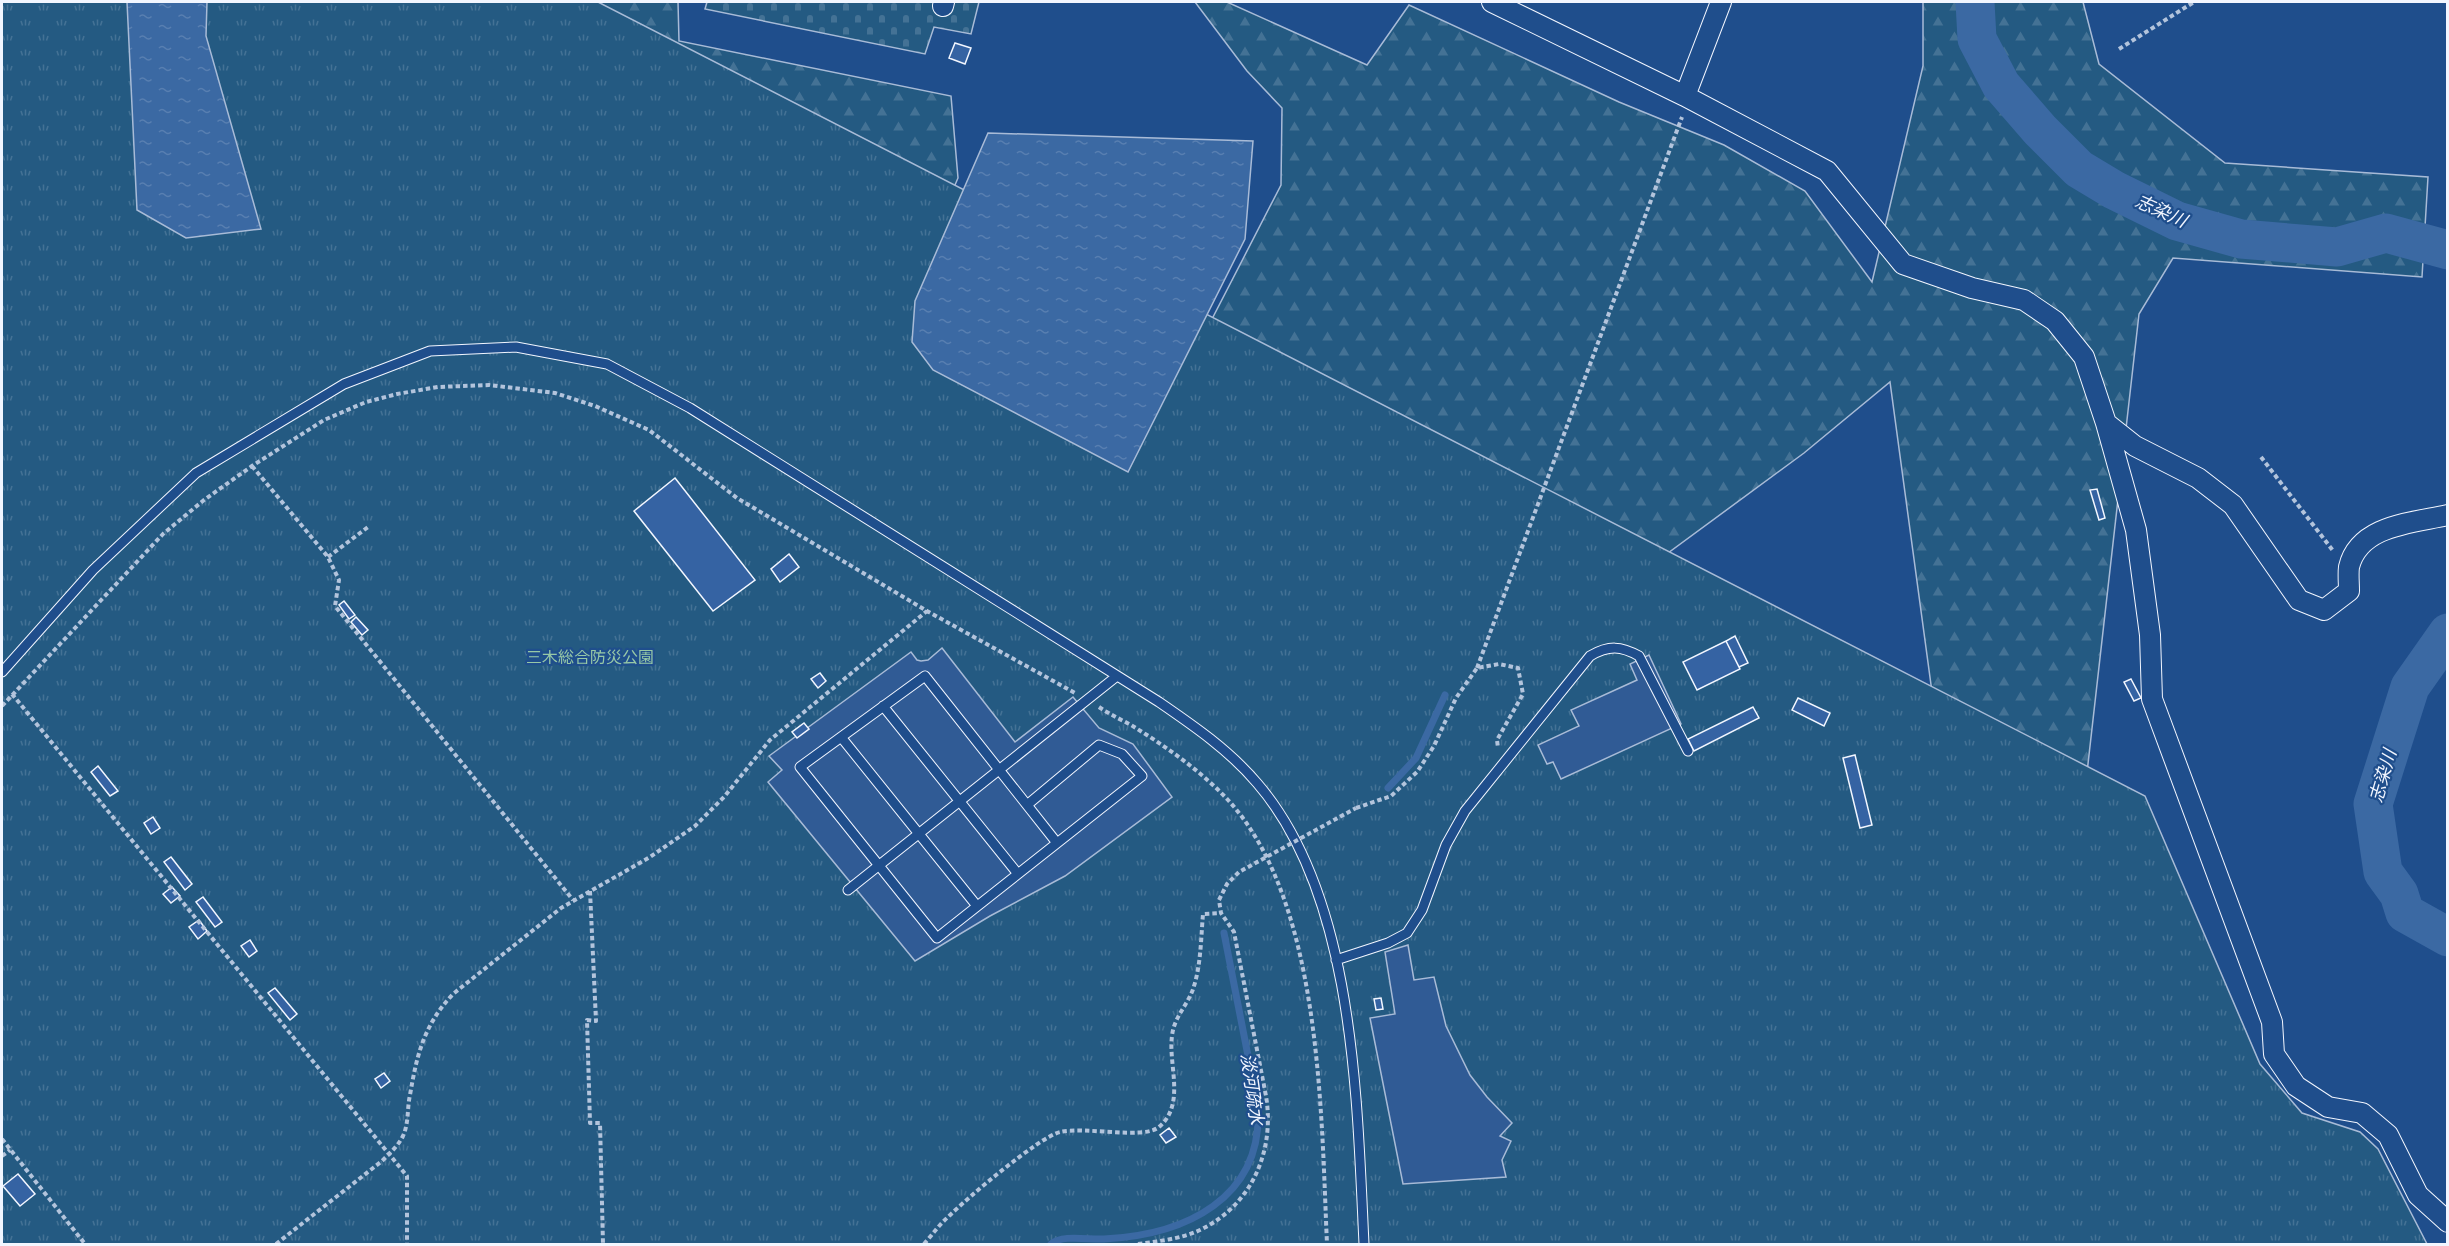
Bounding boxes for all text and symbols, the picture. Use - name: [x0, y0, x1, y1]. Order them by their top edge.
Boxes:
- water label: 志染川: [2132, 189, 2192, 232]
- park label: 三木総合防災公園: [526, 647, 654, 666]
- water label: 志染川: [2364, 745, 2401, 805]
- water label: 淡河疏水: [1237, 1052, 1269, 1128]

